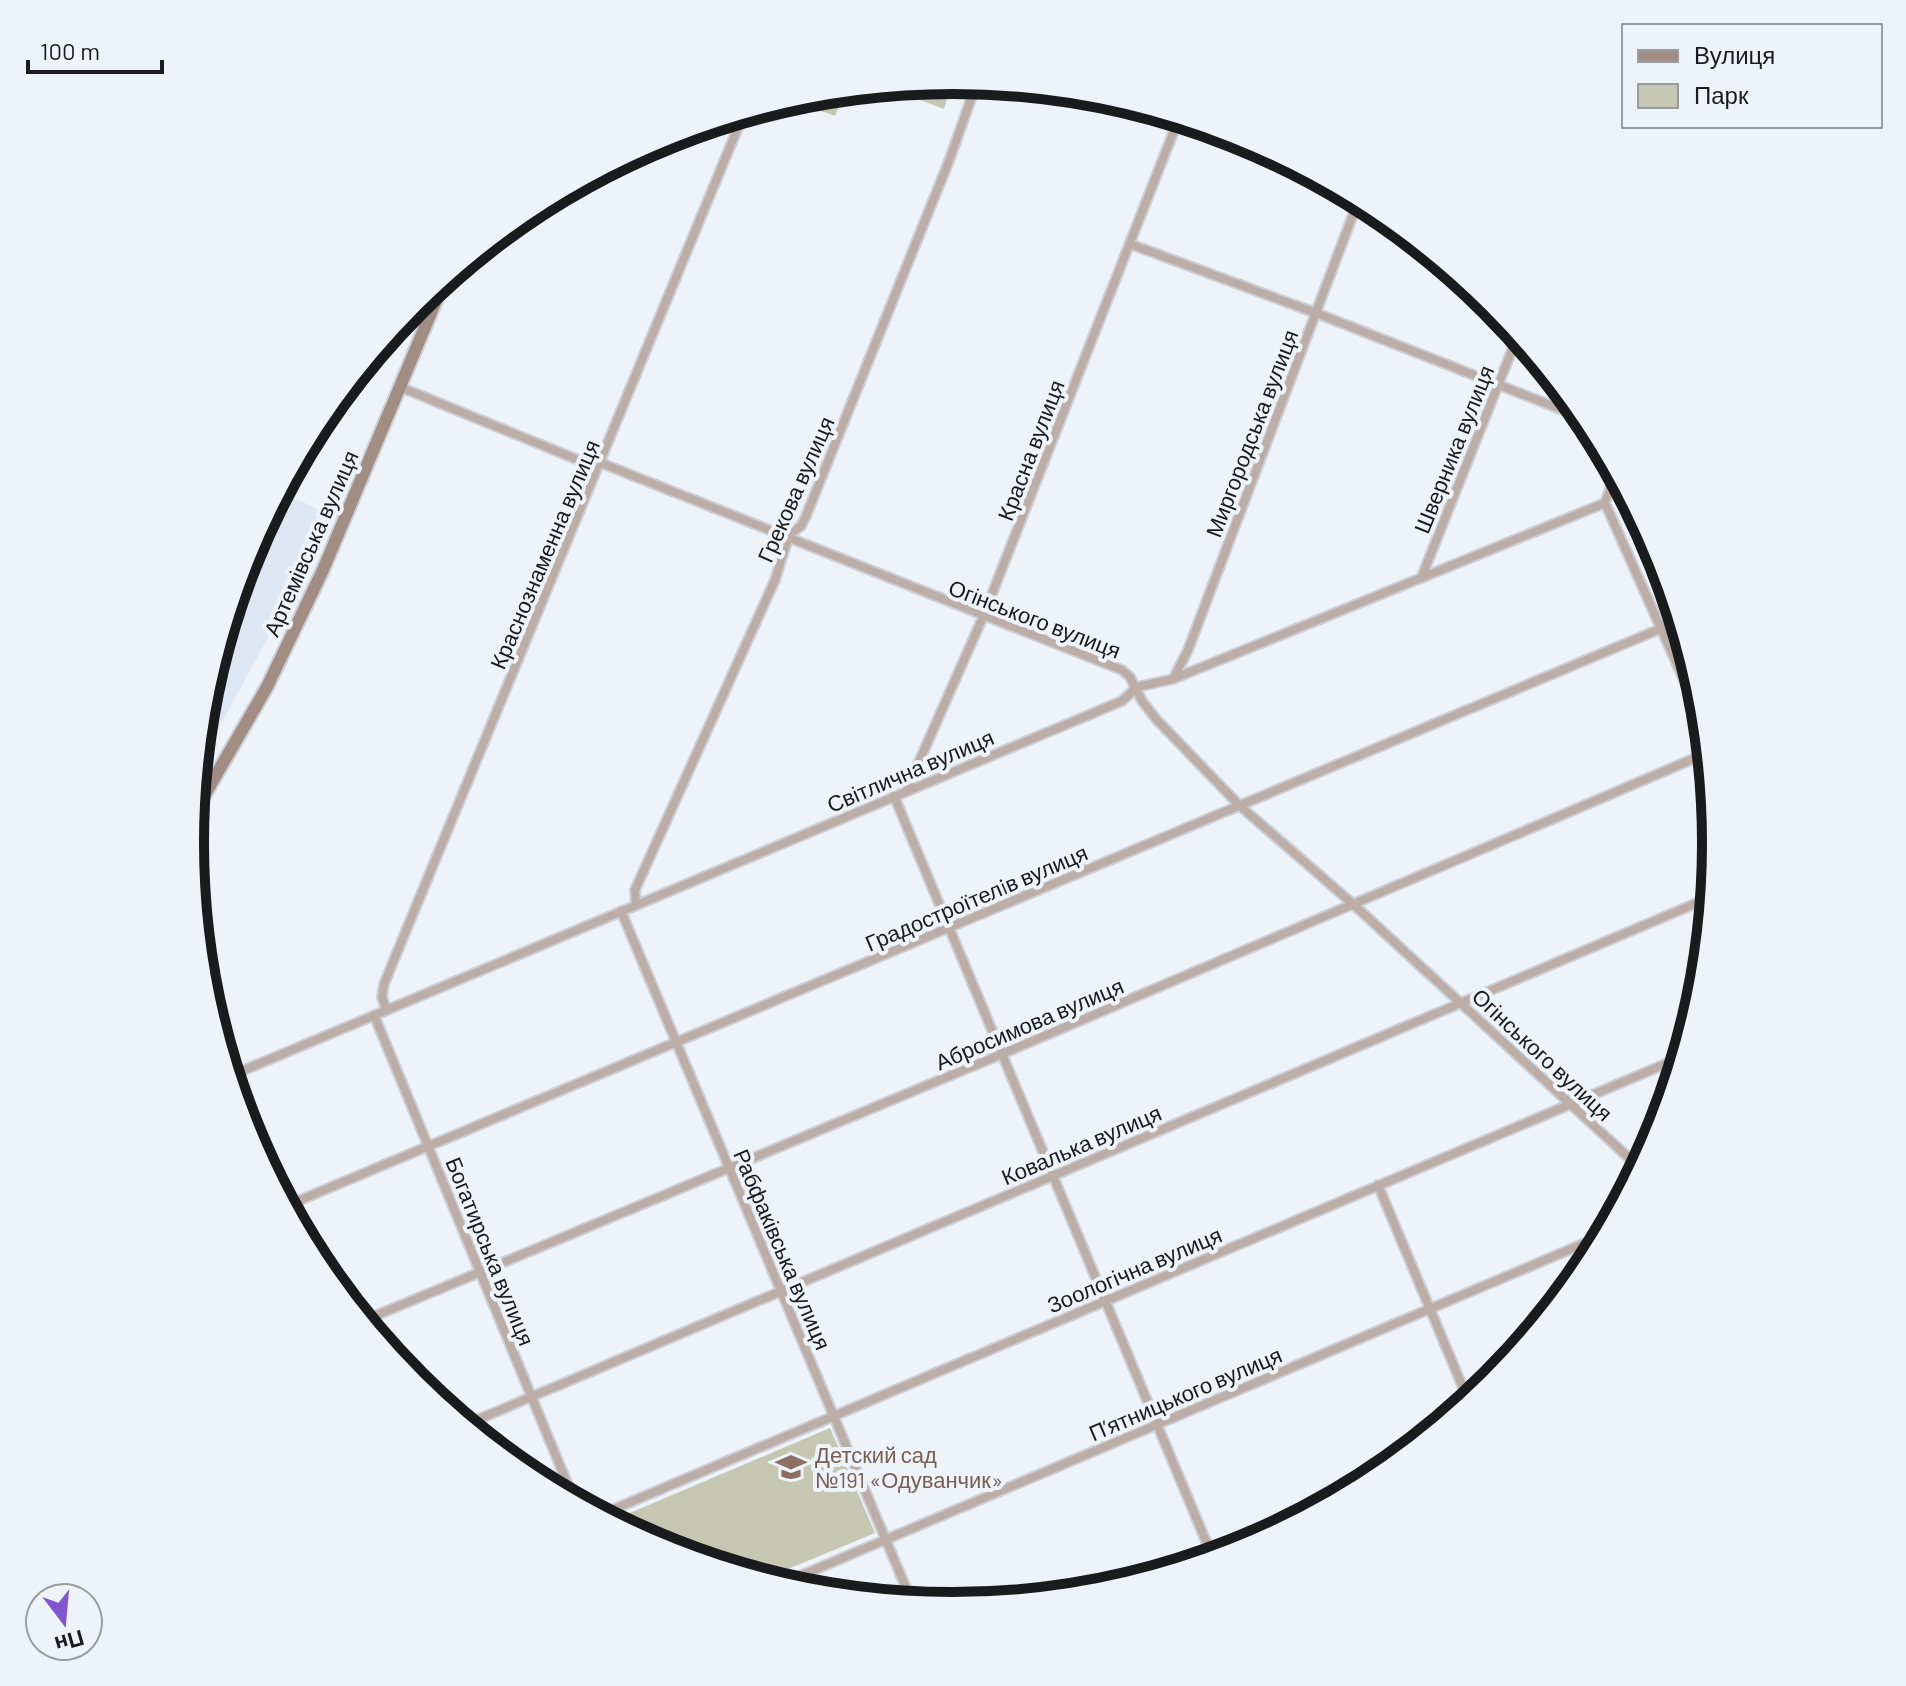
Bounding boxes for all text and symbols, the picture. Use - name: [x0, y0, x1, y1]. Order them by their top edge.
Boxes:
- scale bar: [28, 24, 162, 74]
- legend: [1622, 24, 1882, 128]
- text: 100 m: [40, 36, 100, 65]
- text: Вулиця: [1694, 40, 1775, 69]
- text: Парк: [1694, 80, 1749, 109]
- street label: Миргородська вулиця: [1199, 326, 1303, 541]
- street label: Шверника вулиця: [1407, 361, 1499, 537]
- street label: Красна вулиця: [991, 376, 1070, 524]
- street label: Грекова вулиця: [751, 412, 840, 566]
- street label: Краснознаменна вулиця: [484, 435, 605, 673]
- street label: Артемівська вулиця: [257, 446, 364, 640]
- street label: Огінського вулиця: [945, 573, 1125, 664]
- street label: Світлична вулиця: [823, 723, 998, 818]
- street label: Градостроїтелiв вулиця: [861, 838, 1092, 957]
- street label: Абросимова вулиця: [931, 972, 1127, 1075]
- street label: Огінського вулиця: [1467, 982, 1619, 1126]
- street label: Ковалька вулиця: [997, 1099, 1165, 1190]
- street label: Рабфаківська вулиця: [728, 1145, 837, 1354]
- street label: Богатирська вулиця: [440, 1153, 541, 1349]
- street label: Зоологічна вулиця: [1043, 1220, 1226, 1318]
- street label: П’ятницького вулиця: [1085, 1341, 1286, 1446]
- place label: Детский сад №191 «Одуванчик»: [815, 1441, 1003, 1493]
- school or university icon: Детский сад №191 «Одуванчик»: [774, 1450, 808, 1484]
- north arrow: [24, 1582, 104, 1662]
- text: Пн: [52, 1626, 87, 1659]

